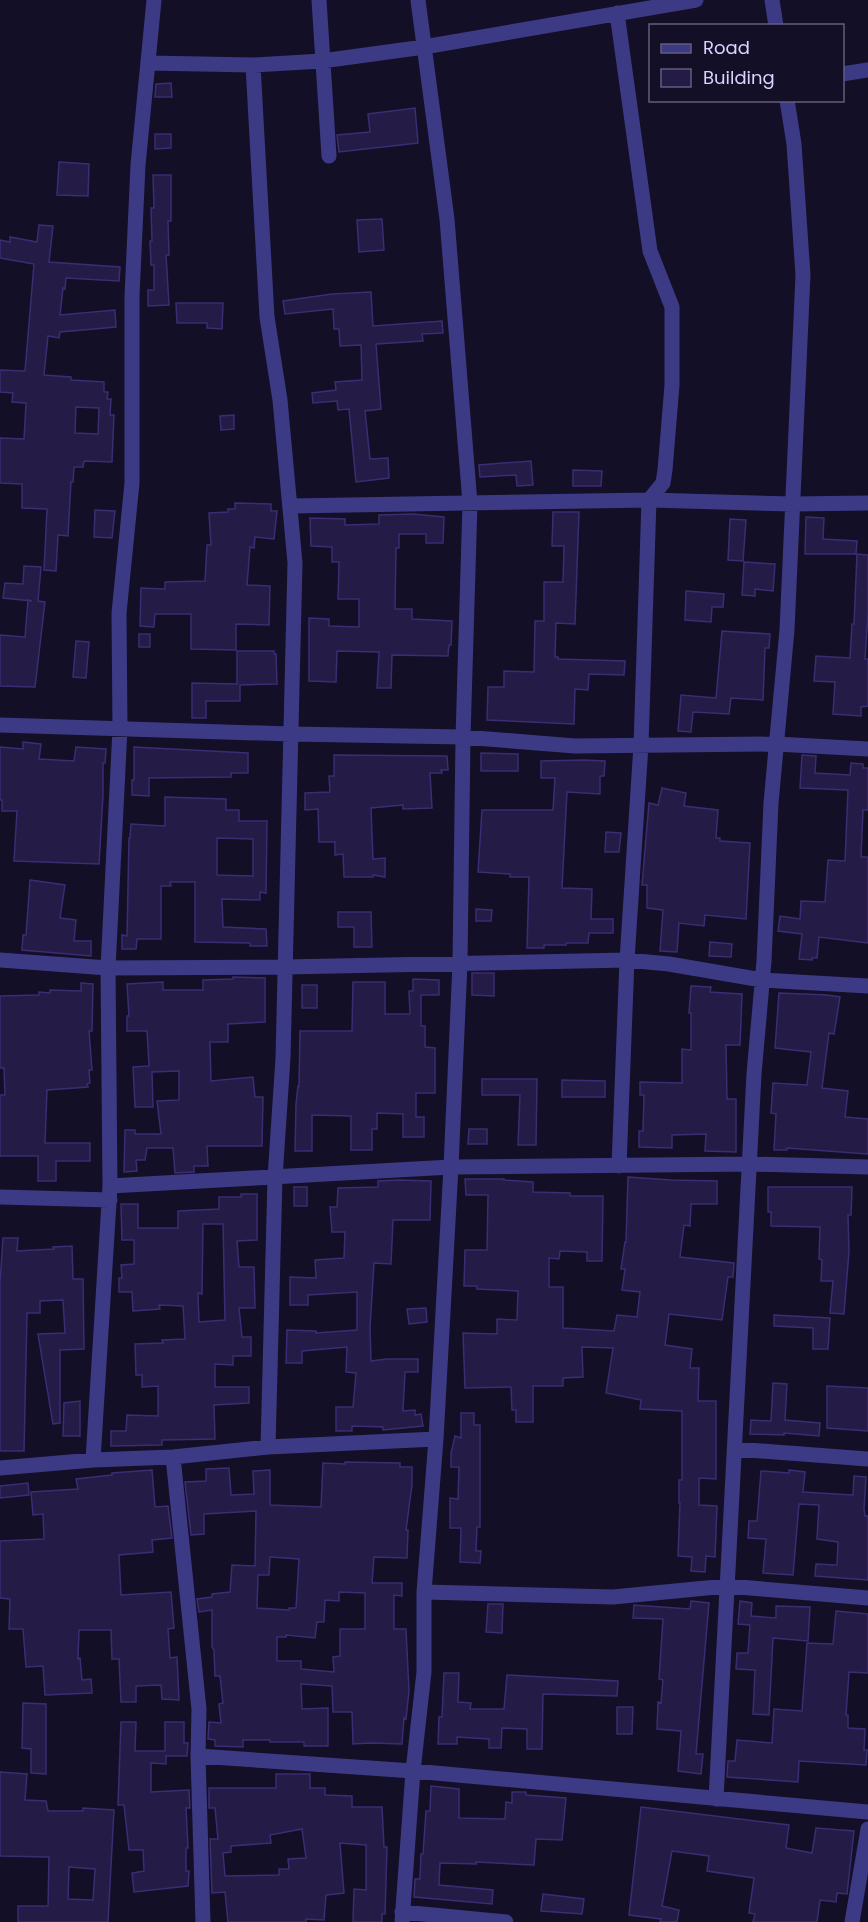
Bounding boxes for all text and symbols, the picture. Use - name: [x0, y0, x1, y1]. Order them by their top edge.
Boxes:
- legend: [649, 24, 844, 102]
- text: Road: [703, 35, 750, 60]
- text: Building: [703, 65, 775, 90]

